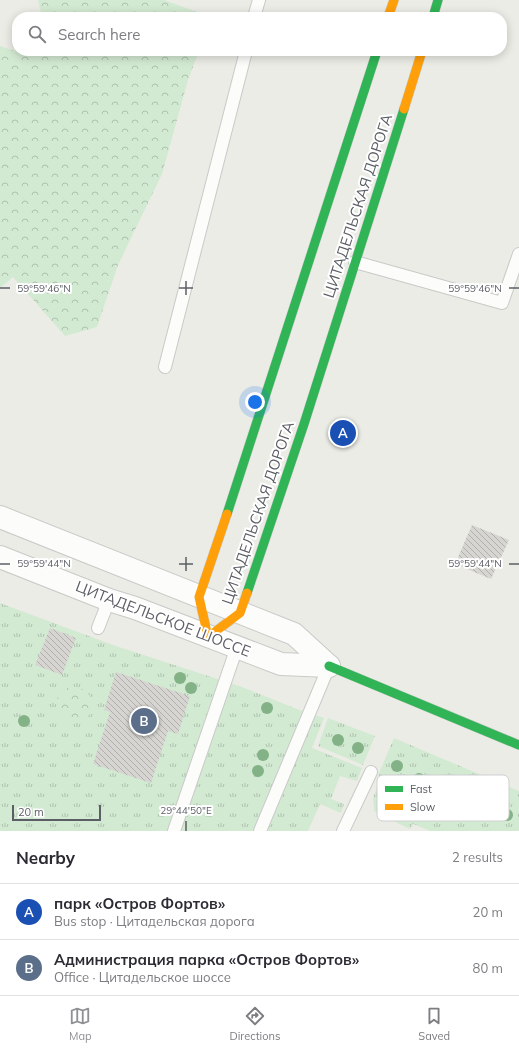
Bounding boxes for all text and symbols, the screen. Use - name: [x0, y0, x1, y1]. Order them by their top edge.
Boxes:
- search box: [12, 12, 507, 56]
- icon: search: [26, 23, 48, 45]
- text: Search here: [58, 25, 140, 44]
- street label: ЦИТАДЕЛЬСКАЯ ДОРОГА: [319, 111, 396, 300]
- text: 59°59'46"N: [17, 282, 71, 295]
- text: 59°59'46"N: [448, 282, 502, 295]
- your location: [245, 392, 265, 412]
- pin: A: [330, 418, 356, 448]
- street label: ЦИТАДЕЛЬСКАЯ ДОРОГА: [217, 419, 298, 607]
- text: 59°59'44"N: [17, 557, 71, 570]
- text: 59°59'44"N: [448, 557, 502, 570]
- street label: ЦИТАДЕЛЬСКОЕ ШОССЕ: [73, 576, 254, 661]
- pin: B: [131, 706, 157, 736]
- legend: [377, 775, 509, 821]
- text: Fast: [410, 782, 432, 796]
- text: Slow: [410, 800, 436, 814]
- scale bar: [12, 803, 101, 822]
- text: 29°44'50"E: [160, 804, 212, 817]
- text: 20 m: [18, 805, 44, 819]
- text: Nearby: [16, 847, 75, 868]
- text: 2 results: [452, 849, 503, 865]
- text: парк «Остров Фортов»: [54, 894, 225, 913]
- text: A: [24, 904, 34, 920]
- text: 20 m: [473, 904, 503, 920]
- text: Bus stop · Цитадельская дорога: [54, 913, 255, 929]
- text: Администрация парка «Остров Фортов»: [54, 950, 359, 969]
- text: B: [25, 960, 33, 976]
- text: 80 m: [473, 960, 503, 976]
- text: Office · Цитадельское шоссе: [54, 969, 231, 985]
- tab: Map: [69, 1005, 92, 1043]
- tab: Directions: [230, 1005, 280, 1043]
- tab: Saved: [418, 1005, 450, 1043]

